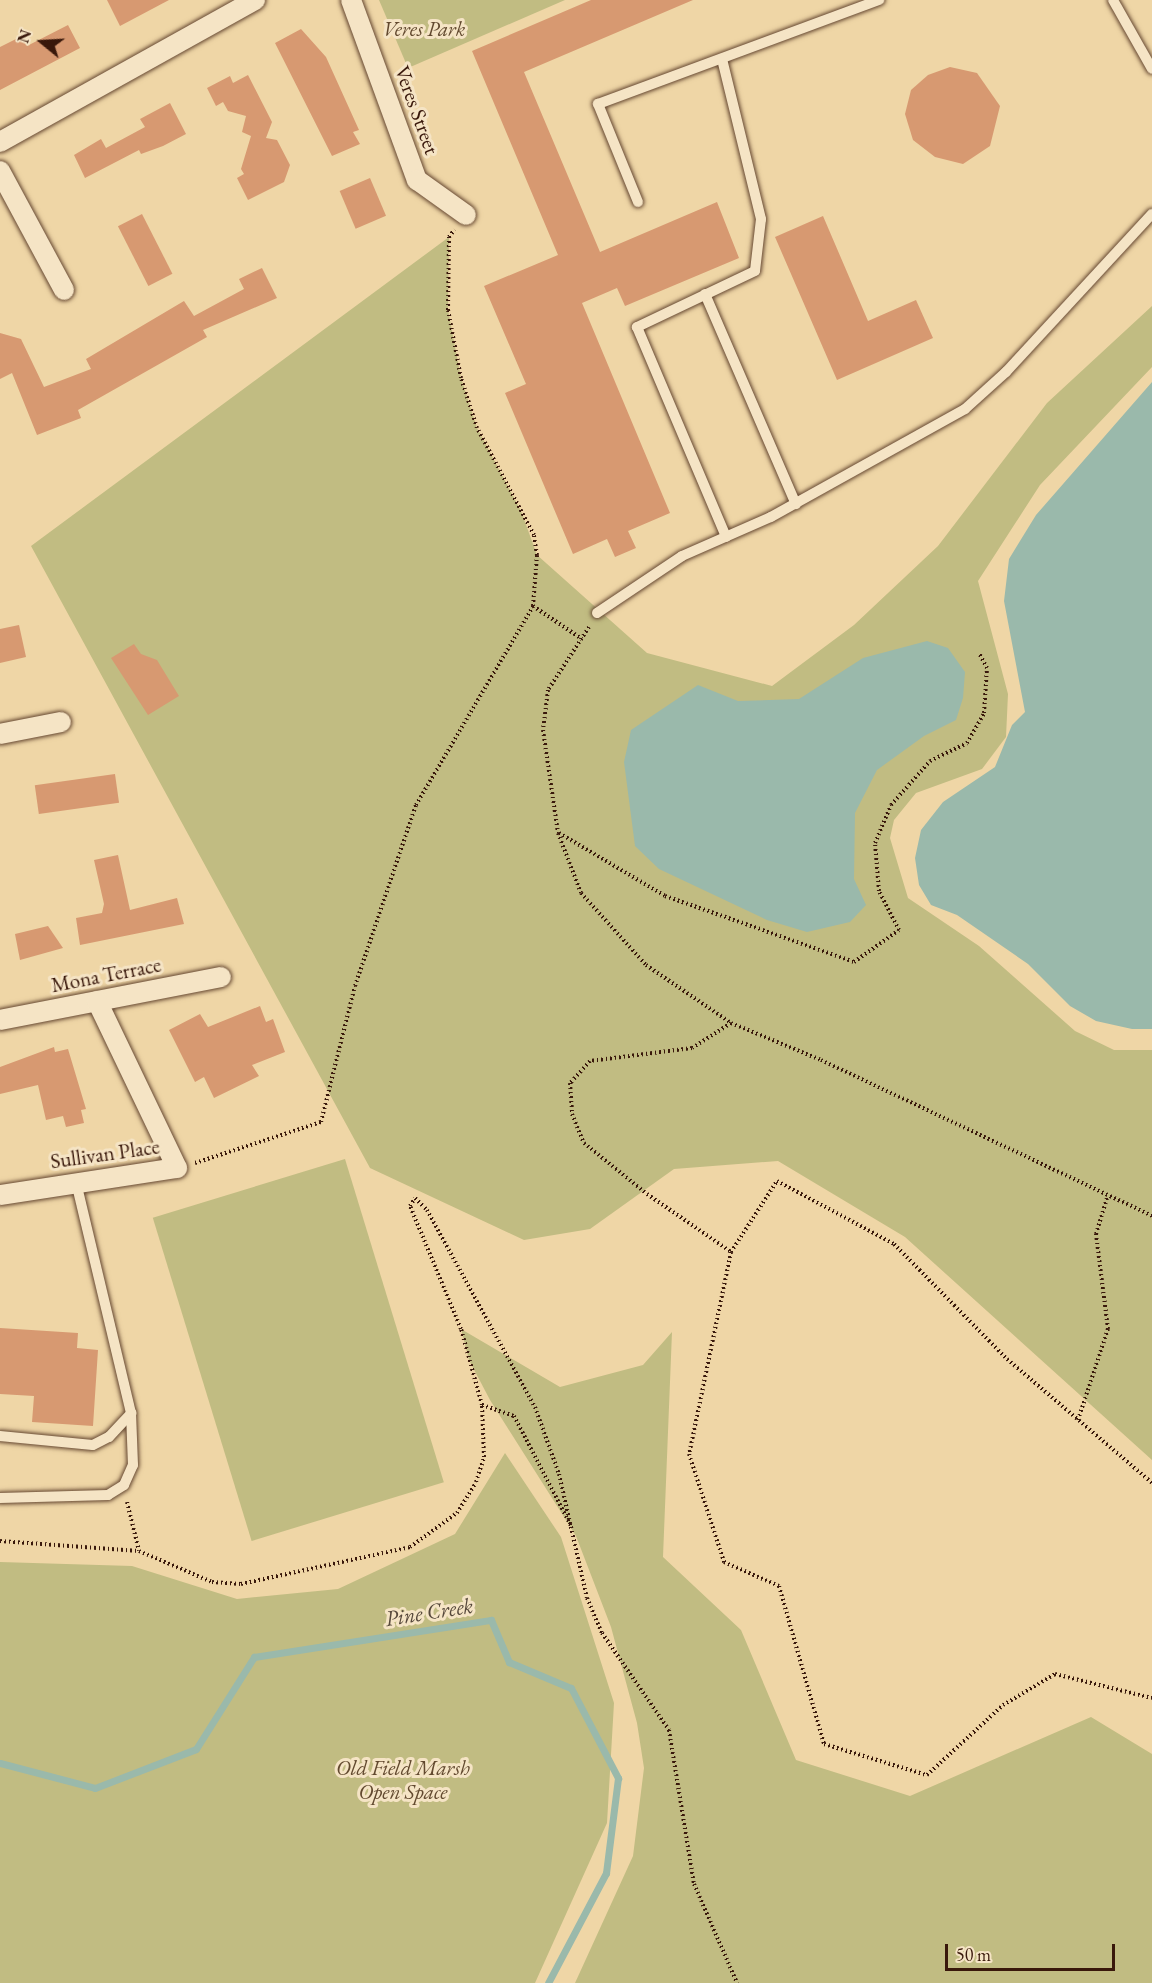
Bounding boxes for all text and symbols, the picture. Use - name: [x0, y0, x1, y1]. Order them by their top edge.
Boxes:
- north arrow: [12, 12, 72, 72]
- park label: Veres Park: [383, 16, 465, 42]
- text: N: [12, 27, 36, 46]
- street label: Veres Street: [389, 62, 445, 158]
- street label: Mona Terrace: [49, 952, 163, 998]
- street label: Sullivan Place: [49, 1134, 161, 1174]
- water label: Pine Creek: [383, 1592, 475, 1632]
- park label: Old Field Marsh Open Space: [336, 1755, 470, 1805]
- scale bar: [948, 1932, 1118, 1970]
- text: 50 m: [956, 1943, 991, 1966]

